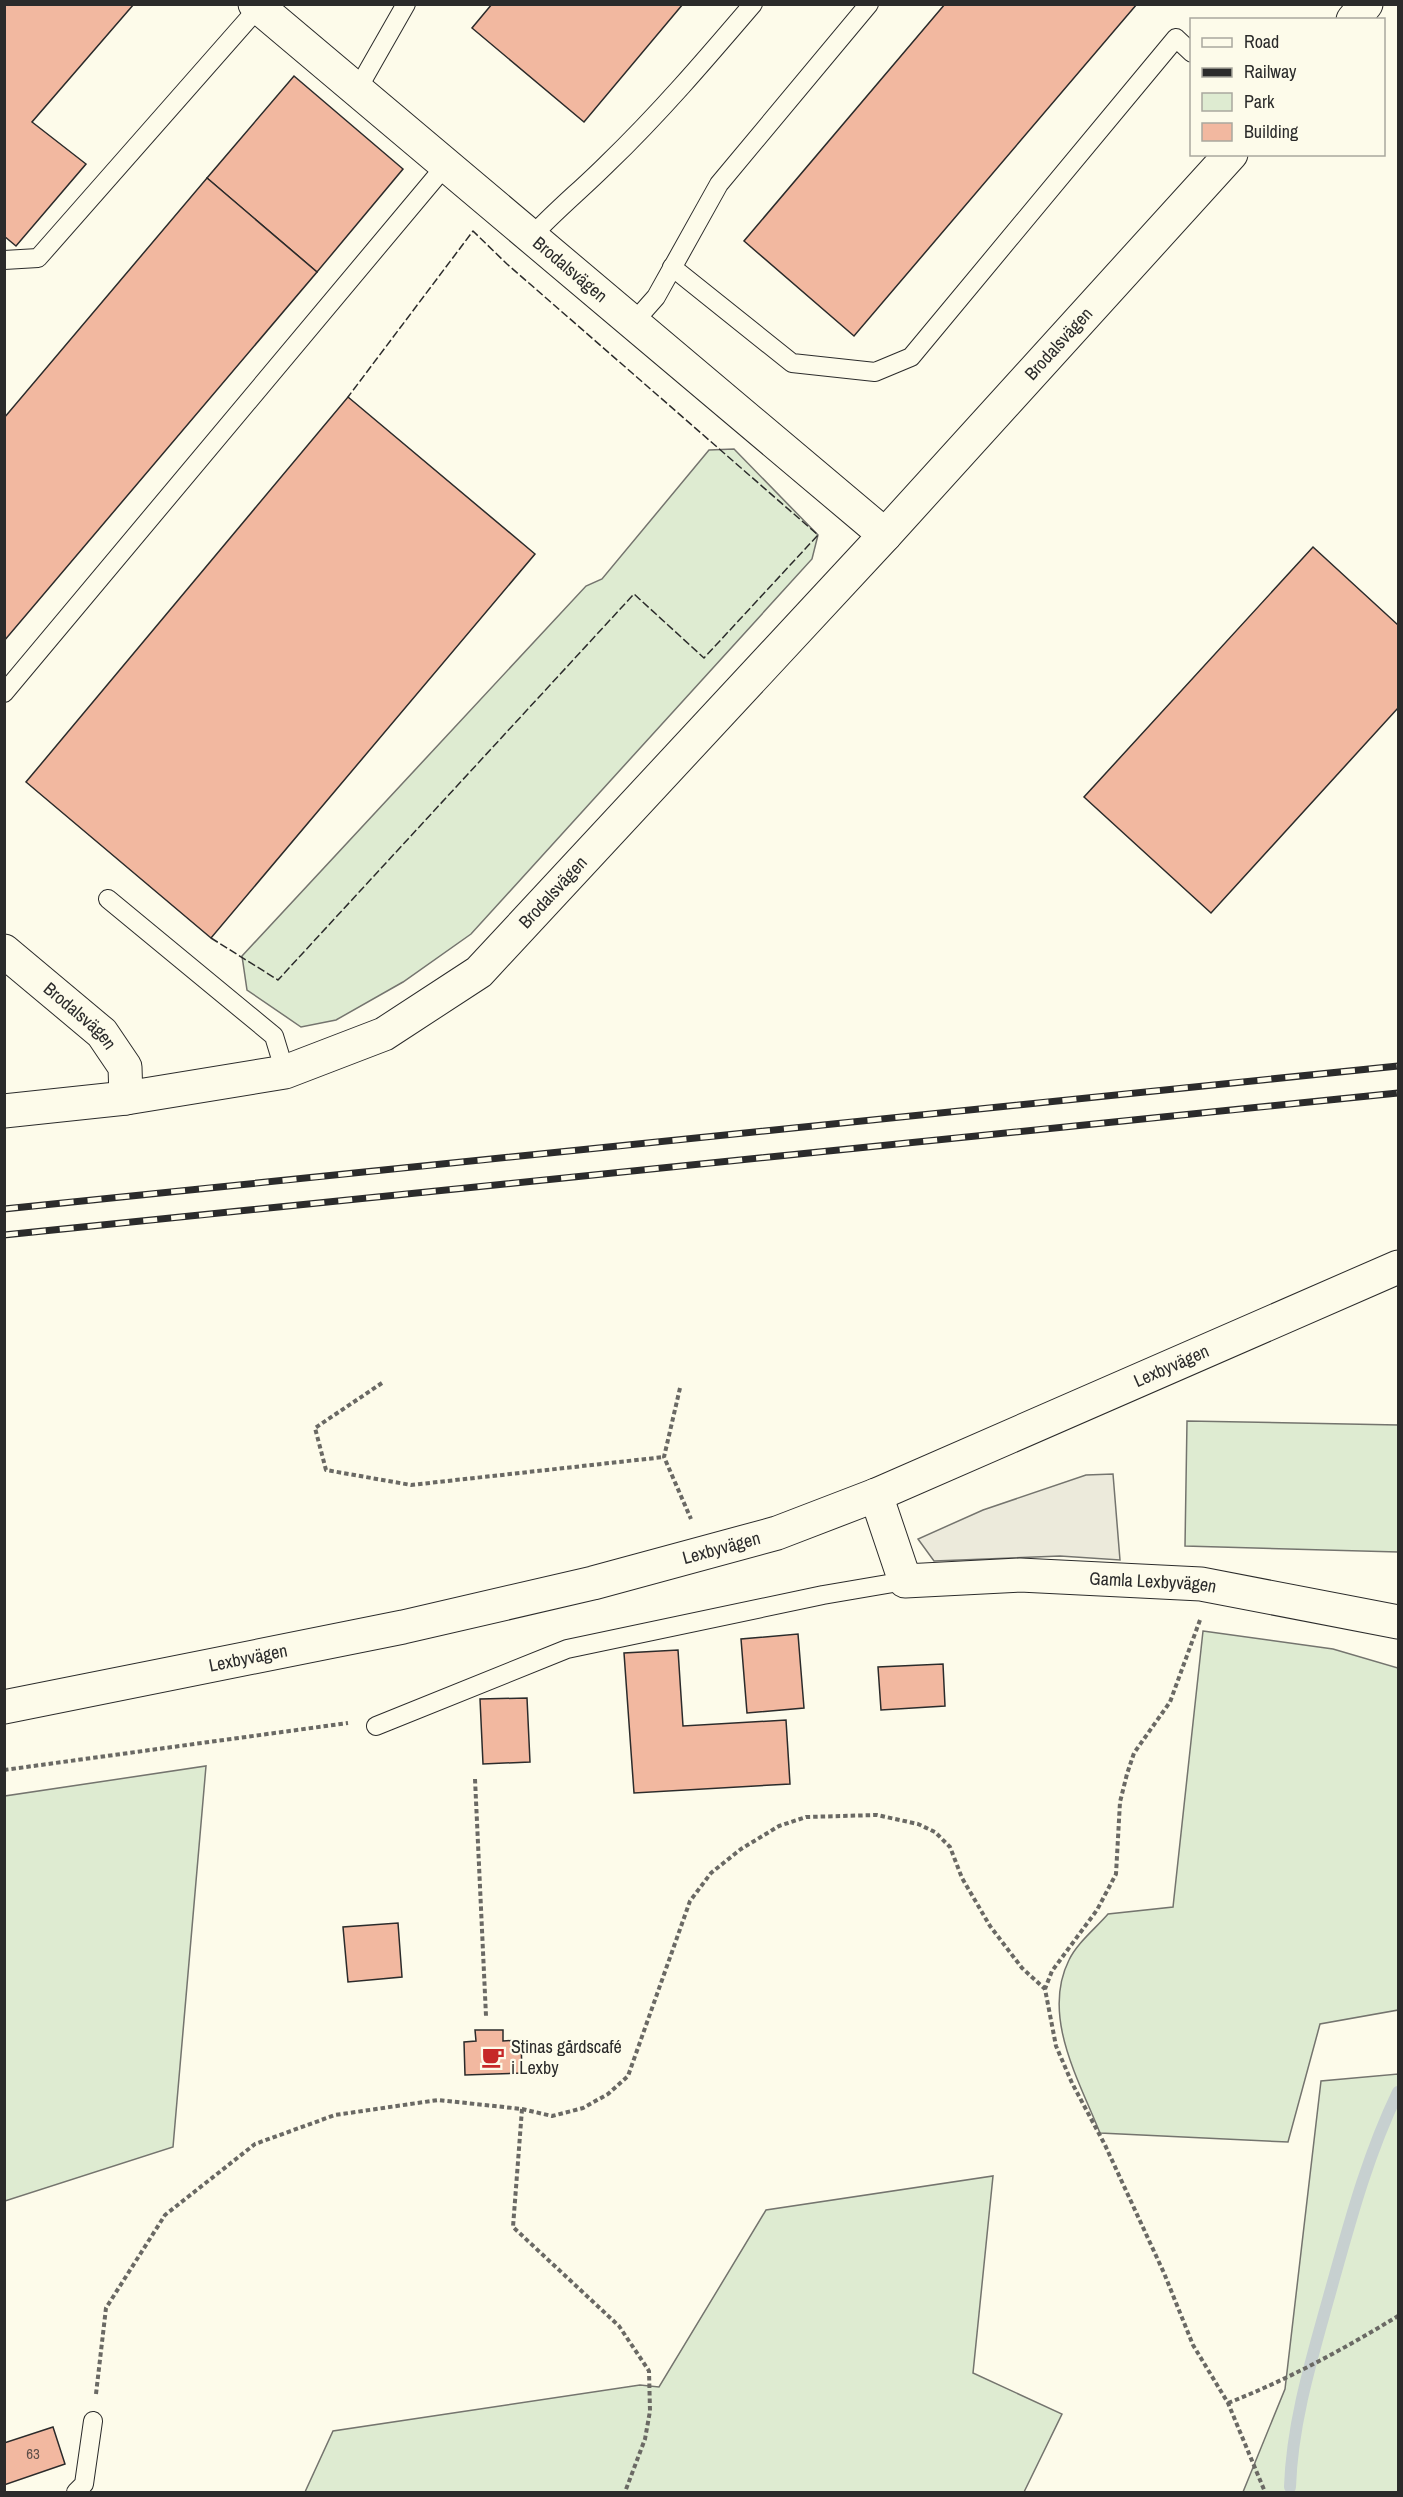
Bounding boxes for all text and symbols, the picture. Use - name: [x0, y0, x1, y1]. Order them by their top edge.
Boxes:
- legend: [1190, 18, 1385, 156]
- text: Road: [1244, 29, 1279, 54]
- text: Railway: [1244, 59, 1297, 84]
- text: Park: [1244, 89, 1275, 114]
- text: Building: [1244, 119, 1299, 144]
- street label: Brodalsvägen: [528, 230, 613, 308]
- street label: Brodalsvägen: [1019, 302, 1098, 385]
- street label: Brodalsvägen: [513, 850, 593, 934]
- street label: Brodalsvägen: [38, 976, 123, 1054]
- street label: Lexbyvägen: [1130, 1338, 1213, 1393]
- street label: Lexbyvägen: [680, 1525, 763, 1570]
- street label: Gamla Lexbyvägen: [1089, 1565, 1219, 1599]
- street label: Lexbyvägen: [207, 1637, 290, 1678]
- place label: Stinas gårdscafé i Lexby: [511, 2034, 622, 2080]
- cafe icon: Stinas gårdscafé i Lexby: [480, 2044, 506, 2070]
- house number: 63: [26, 2443, 40, 2464]

